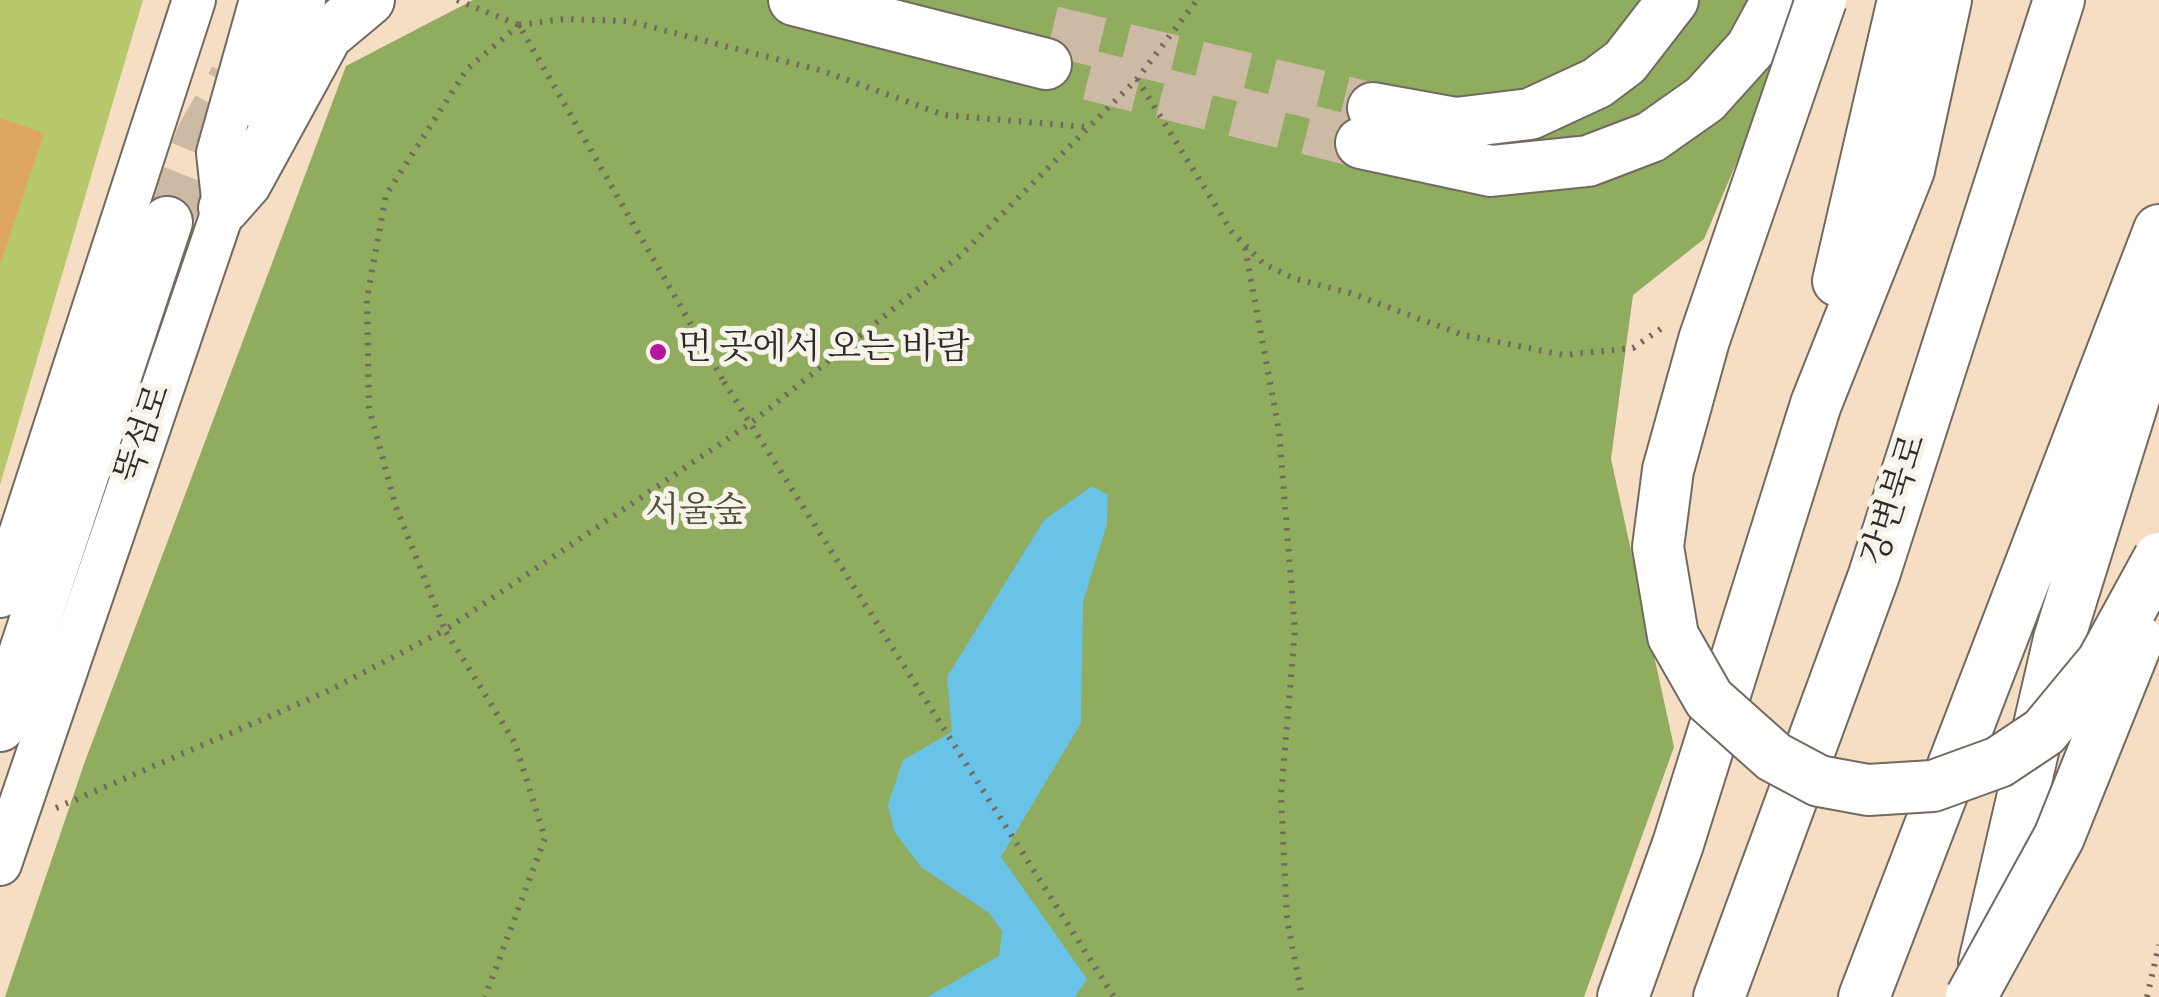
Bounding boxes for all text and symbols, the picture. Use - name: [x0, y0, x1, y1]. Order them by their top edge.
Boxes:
- place label: 먼 곳에서 오는 바람: [678, 331, 969, 373]
- marker: 먼 곳에서 오는 바람: [647, 341, 669, 363]
- street label: 뚝섬로: [111, 380, 183, 490]
- street label: 강변북로: [1857, 430, 1939, 572]
- park label: 서울숲: [645, 494, 747, 536]

